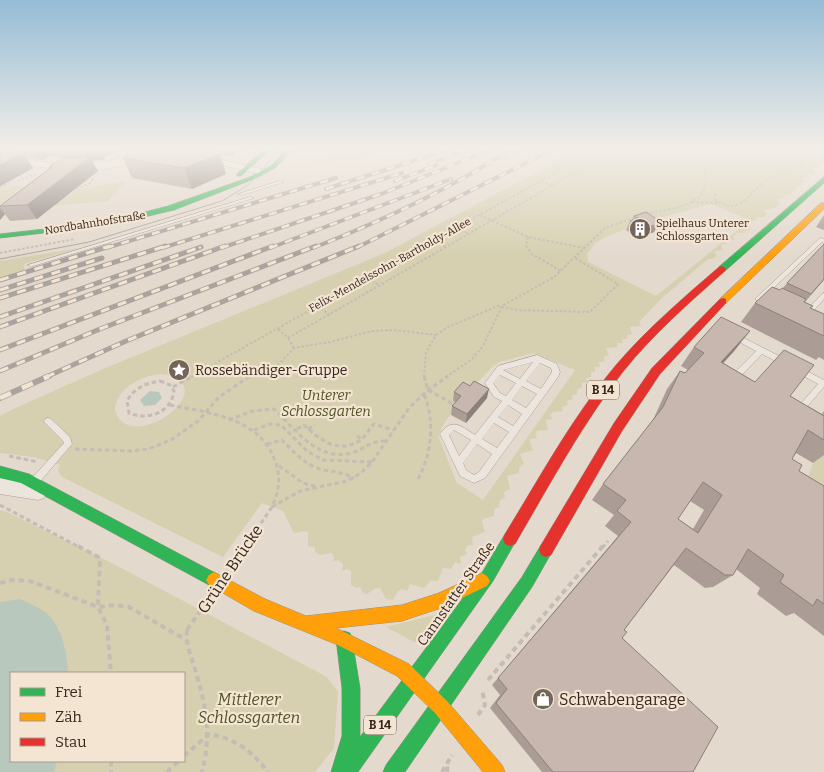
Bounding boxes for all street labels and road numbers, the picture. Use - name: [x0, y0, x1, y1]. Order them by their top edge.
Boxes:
- street label: Nordbahnhofstraße: [44, 209, 146, 237]
- street label: Felix-Mendelssohn-Bartholdy-Allee: [307, 215, 473, 315]
- road number: B 14: [587, 380, 619, 400]
- street label: Grüne Brücke: [193, 521, 267, 617]
- street label: Cannstatter Straße: [414, 539, 498, 649]
- road number: B 14: [364, 716, 396, 734]

